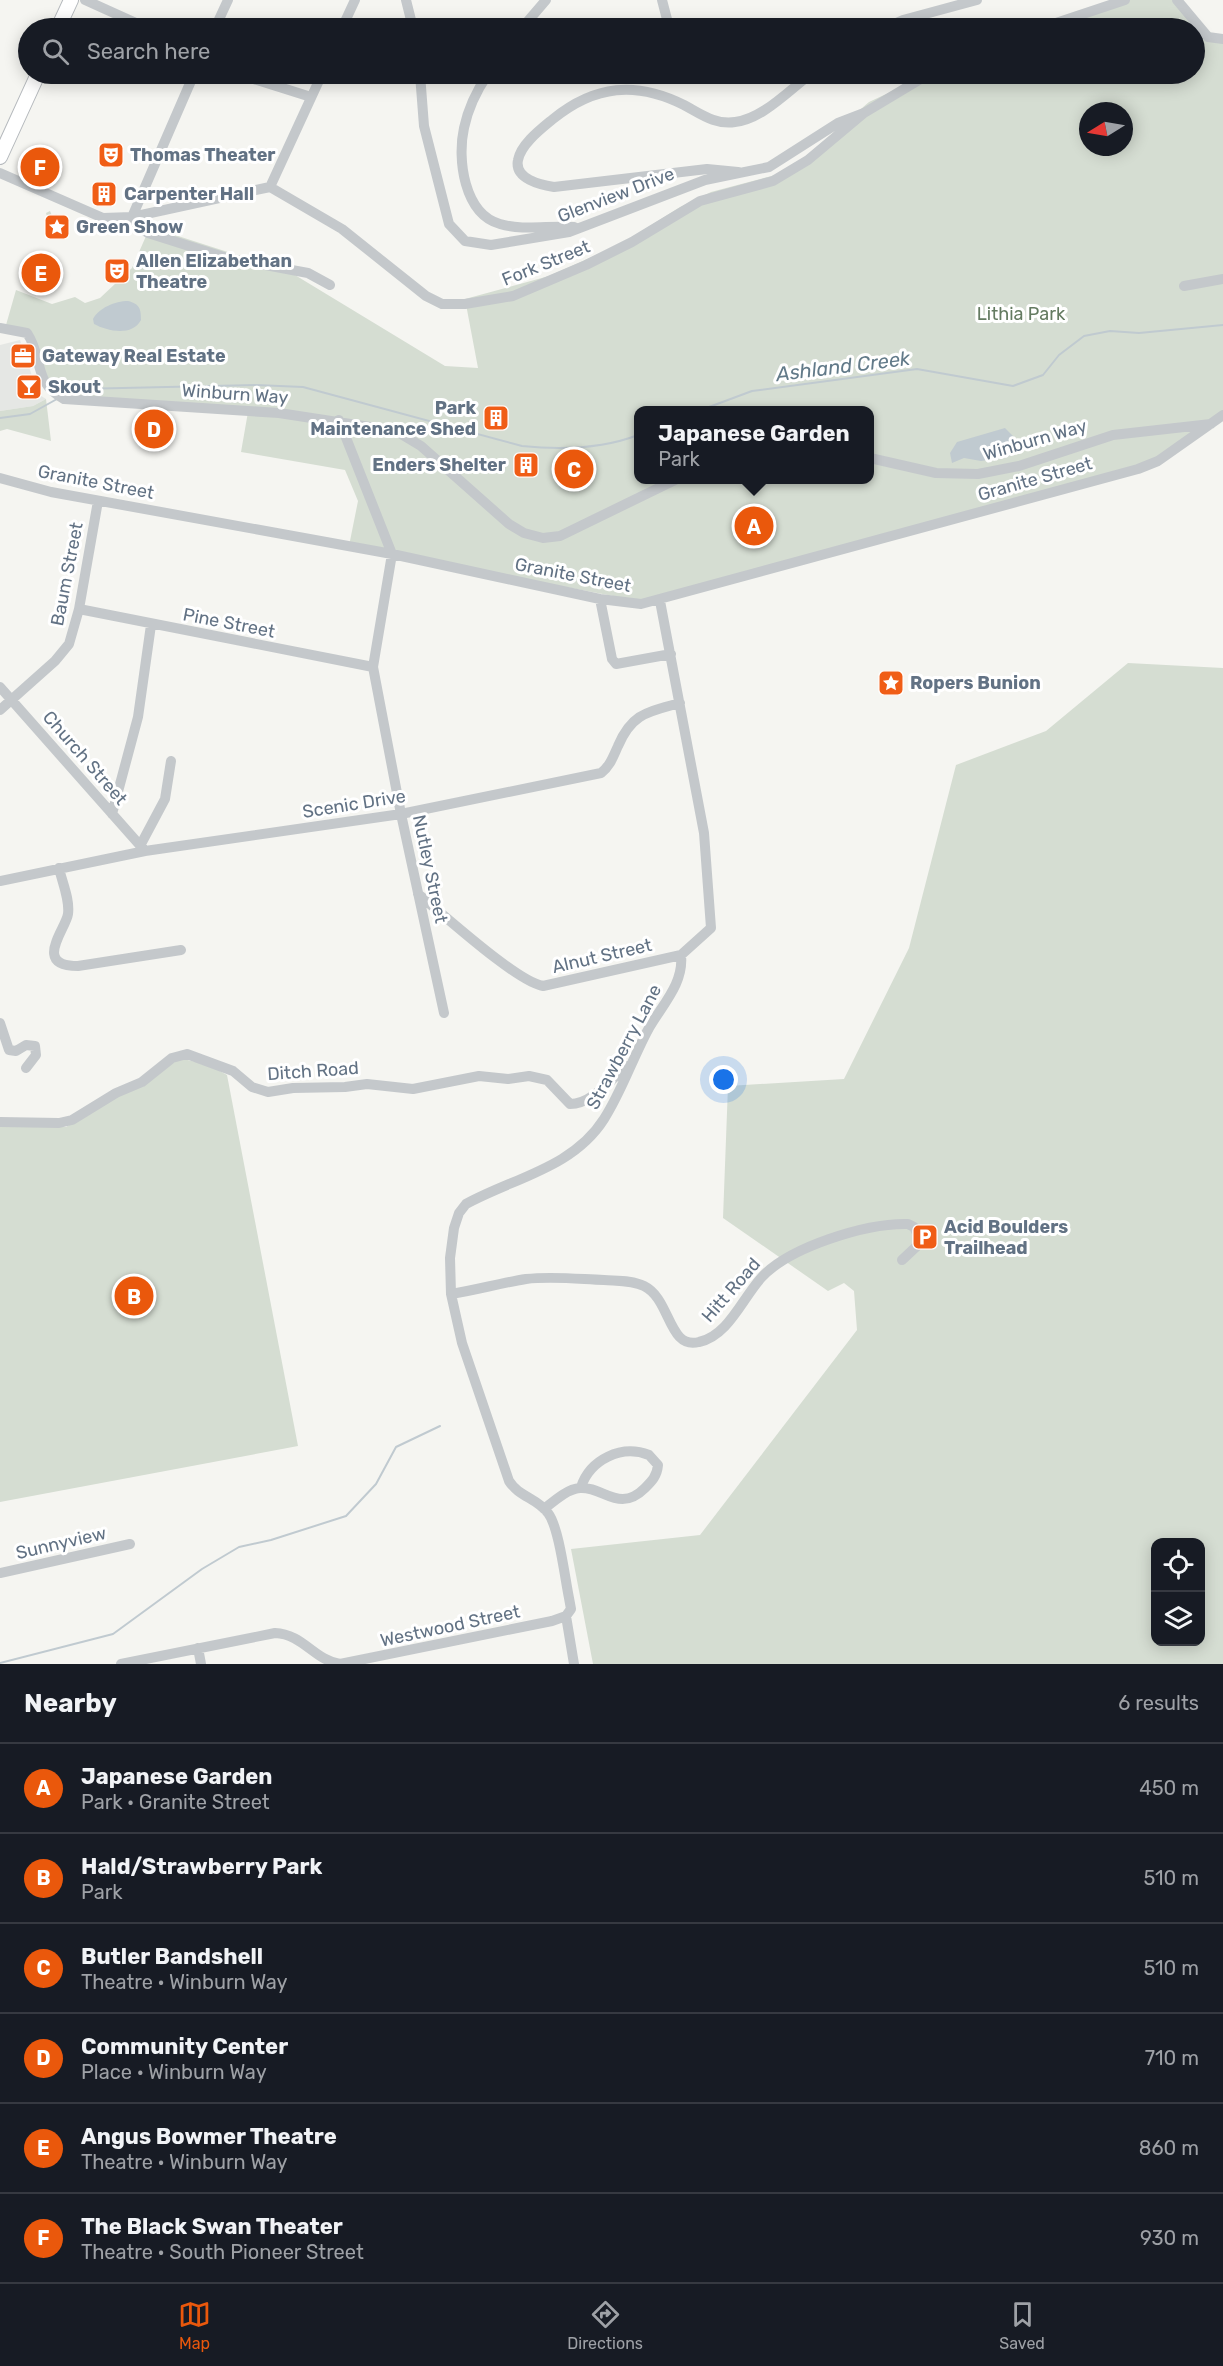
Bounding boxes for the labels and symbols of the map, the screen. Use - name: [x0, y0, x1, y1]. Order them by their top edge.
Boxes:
- north arrow: [1079, 102, 1133, 156]
- theatre icon: Thomas Theater: [96, 140, 126, 170]
- pin: F: [20, 144, 60, 190]
- place label: Thomas Theater: [130, 144, 276, 166]
- street label: Glenview Drive: [555, 163, 677, 227]
- building icon: Carpenter Hall: [89, 179, 119, 209]
- place label: Carpenter Hall: [124, 183, 254, 205]
- place icon: Green Show: [42, 212, 72, 242]
- place label: Green Show: [76, 216, 183, 238]
- street label: Fork Street: [499, 235, 593, 291]
- pin: E: [22, 250, 60, 296]
- place label: Allen Elizabethan Theatre: [136, 250, 292, 293]
- theatre icon: Allen Elizabethan Theatre: [102, 256, 132, 286]
- park label: Lithia Park: [977, 303, 1066, 325]
- office icon: Gateway Real Estate: [8, 341, 38, 371]
- place label: Gateway Real Estate: [42, 345, 226, 367]
- water label: Ashland Creek: [774, 346, 912, 386]
- bar icon: Skout: [14, 372, 44, 402]
- place label: Skout: [48, 376, 101, 398]
- street label: Winburn Way: [181, 379, 289, 409]
- place label: Park Maintenance Shed: [310, 397, 476, 440]
- building icon: Park Maintenance Shed: [481, 403, 511, 433]
- pin: D: [134, 406, 174, 452]
- street label: Winburn Way: [981, 415, 1089, 465]
- pin: C: [554, 446, 594, 492]
- building icon: Enders Shelter: [511, 450, 541, 480]
- street label: Granite Street: [975, 452, 1095, 506]
- place label: Enders Shelter: [372, 454, 506, 476]
- street label: Granite Street: [36, 460, 156, 504]
- pin: A: [734, 504, 774, 548]
- street label: Baum Street: [46, 520, 88, 628]
- street label: Granite Street: [513, 553, 633, 597]
- street label: Pine Street: [181, 603, 277, 643]
- place icon: Ropers Bunion: [876, 668, 906, 698]
- place label: Ropers Bunion: [910, 672, 1041, 694]
- street label: Church Street: [38, 706, 132, 810]
- street label: Scenic Drive: [301, 785, 407, 823]
- street label: Nutley Street: [408, 813, 452, 925]
- street label: Alnut Street: [550, 934, 654, 978]
- street label: Strawberry Lane: [582, 981, 666, 1113]
- street label: Ditch Road: [266, 1057, 360, 1085]
- your location: [709, 1065, 738, 1094]
- place label: Acid Boulders Trailhead: [944, 1216, 1068, 1259]
- parking icon: Acid Boulders Trailhead: [910, 1222, 940, 1252]
- street label: Hitt Road: [697, 1253, 765, 1327]
- pin: B: [114, 1274, 154, 1318]
- street label: Sunnyview: [14, 1522, 108, 1564]
- street label: Westwood Street: [378, 1600, 522, 1652]

